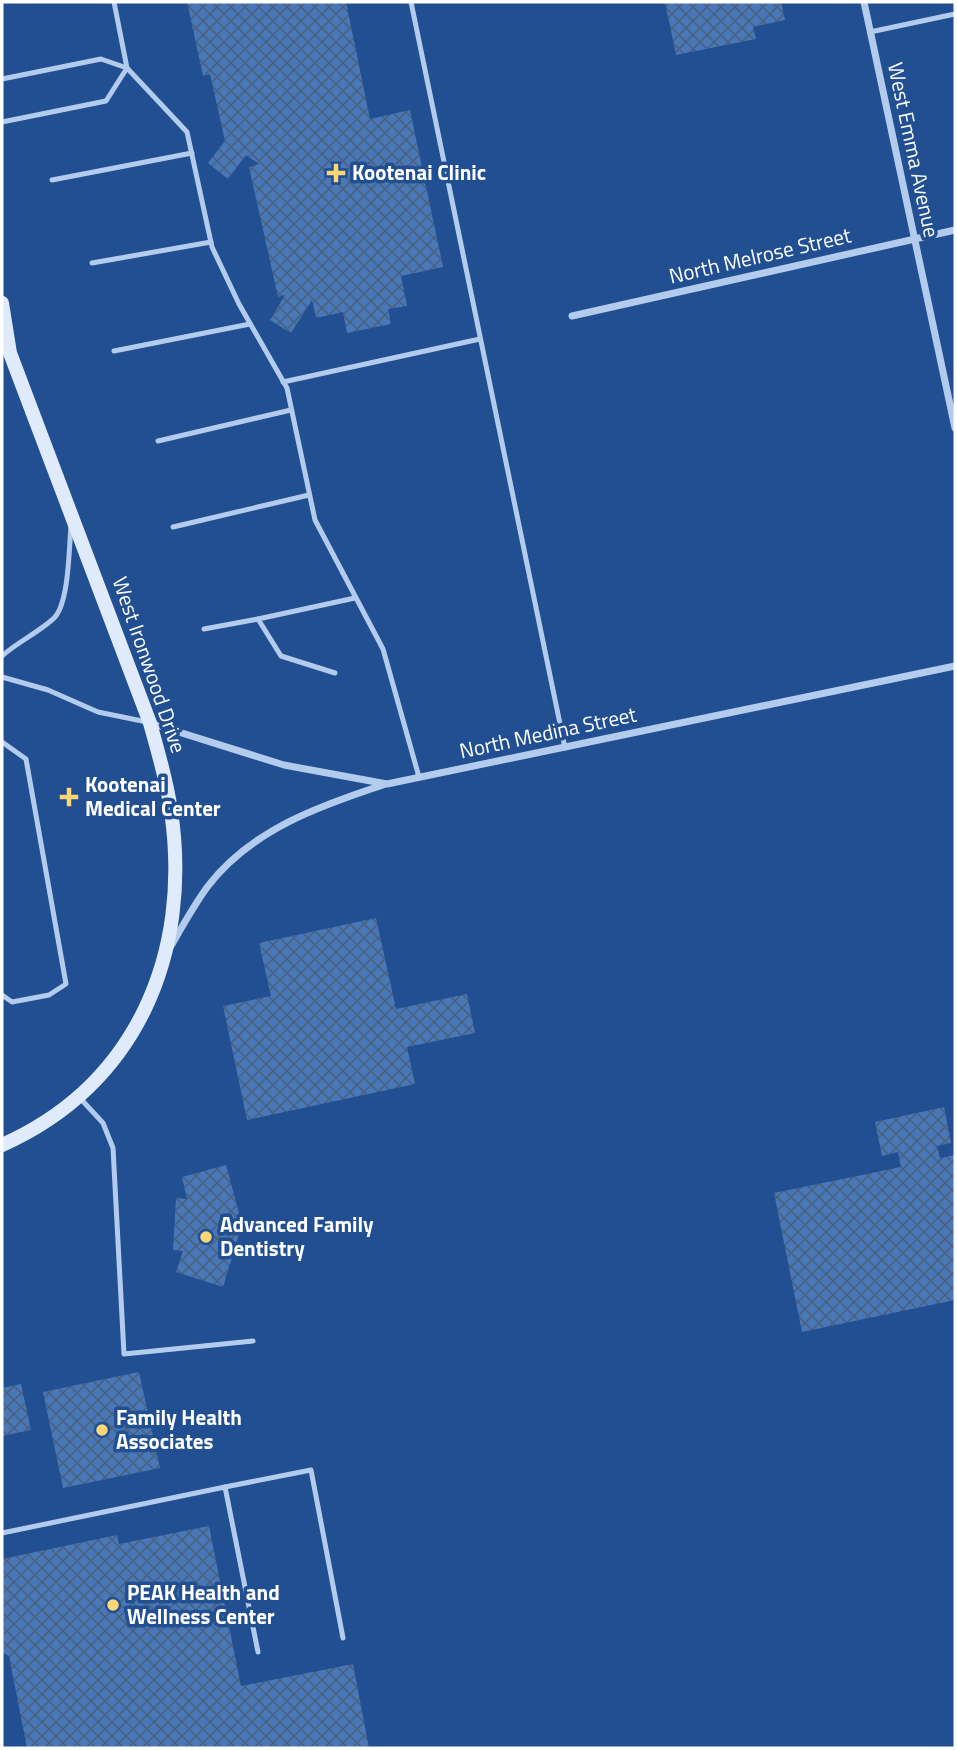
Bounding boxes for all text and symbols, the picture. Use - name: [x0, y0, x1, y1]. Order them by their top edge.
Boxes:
- street label: West Emma Avenue: [880, 59, 948, 240]
- place label: Kootenai Clinic: [352, 156, 486, 188]
- marker: Kootenai Clinic: [326, 163, 346, 183]
- street label: North Melrose Street: [666, 218, 855, 292]
- street label: West Ironwood Drive: [105, 572, 195, 757]
- street label: North Medina Street: [456, 698, 640, 766]
- place label: Kootenai Medical Center: [85, 768, 221, 824]
- marker: Kootenai Medical Center: [59, 787, 79, 807]
- place label: Advanced Family Dentistry: [220, 1208, 374, 1264]
- marker: Advanced Family Dentistry: [198, 1229, 214, 1245]
- place label: Family Health Associates: [116, 1401, 242, 1457]
- marker: Family Health Associates: [94, 1422, 110, 1438]
- place label: PEAK Health and Wellness Center: [127, 1576, 280, 1632]
- marker: PEAK Health and Wellness Center: [105, 1597, 121, 1613]

